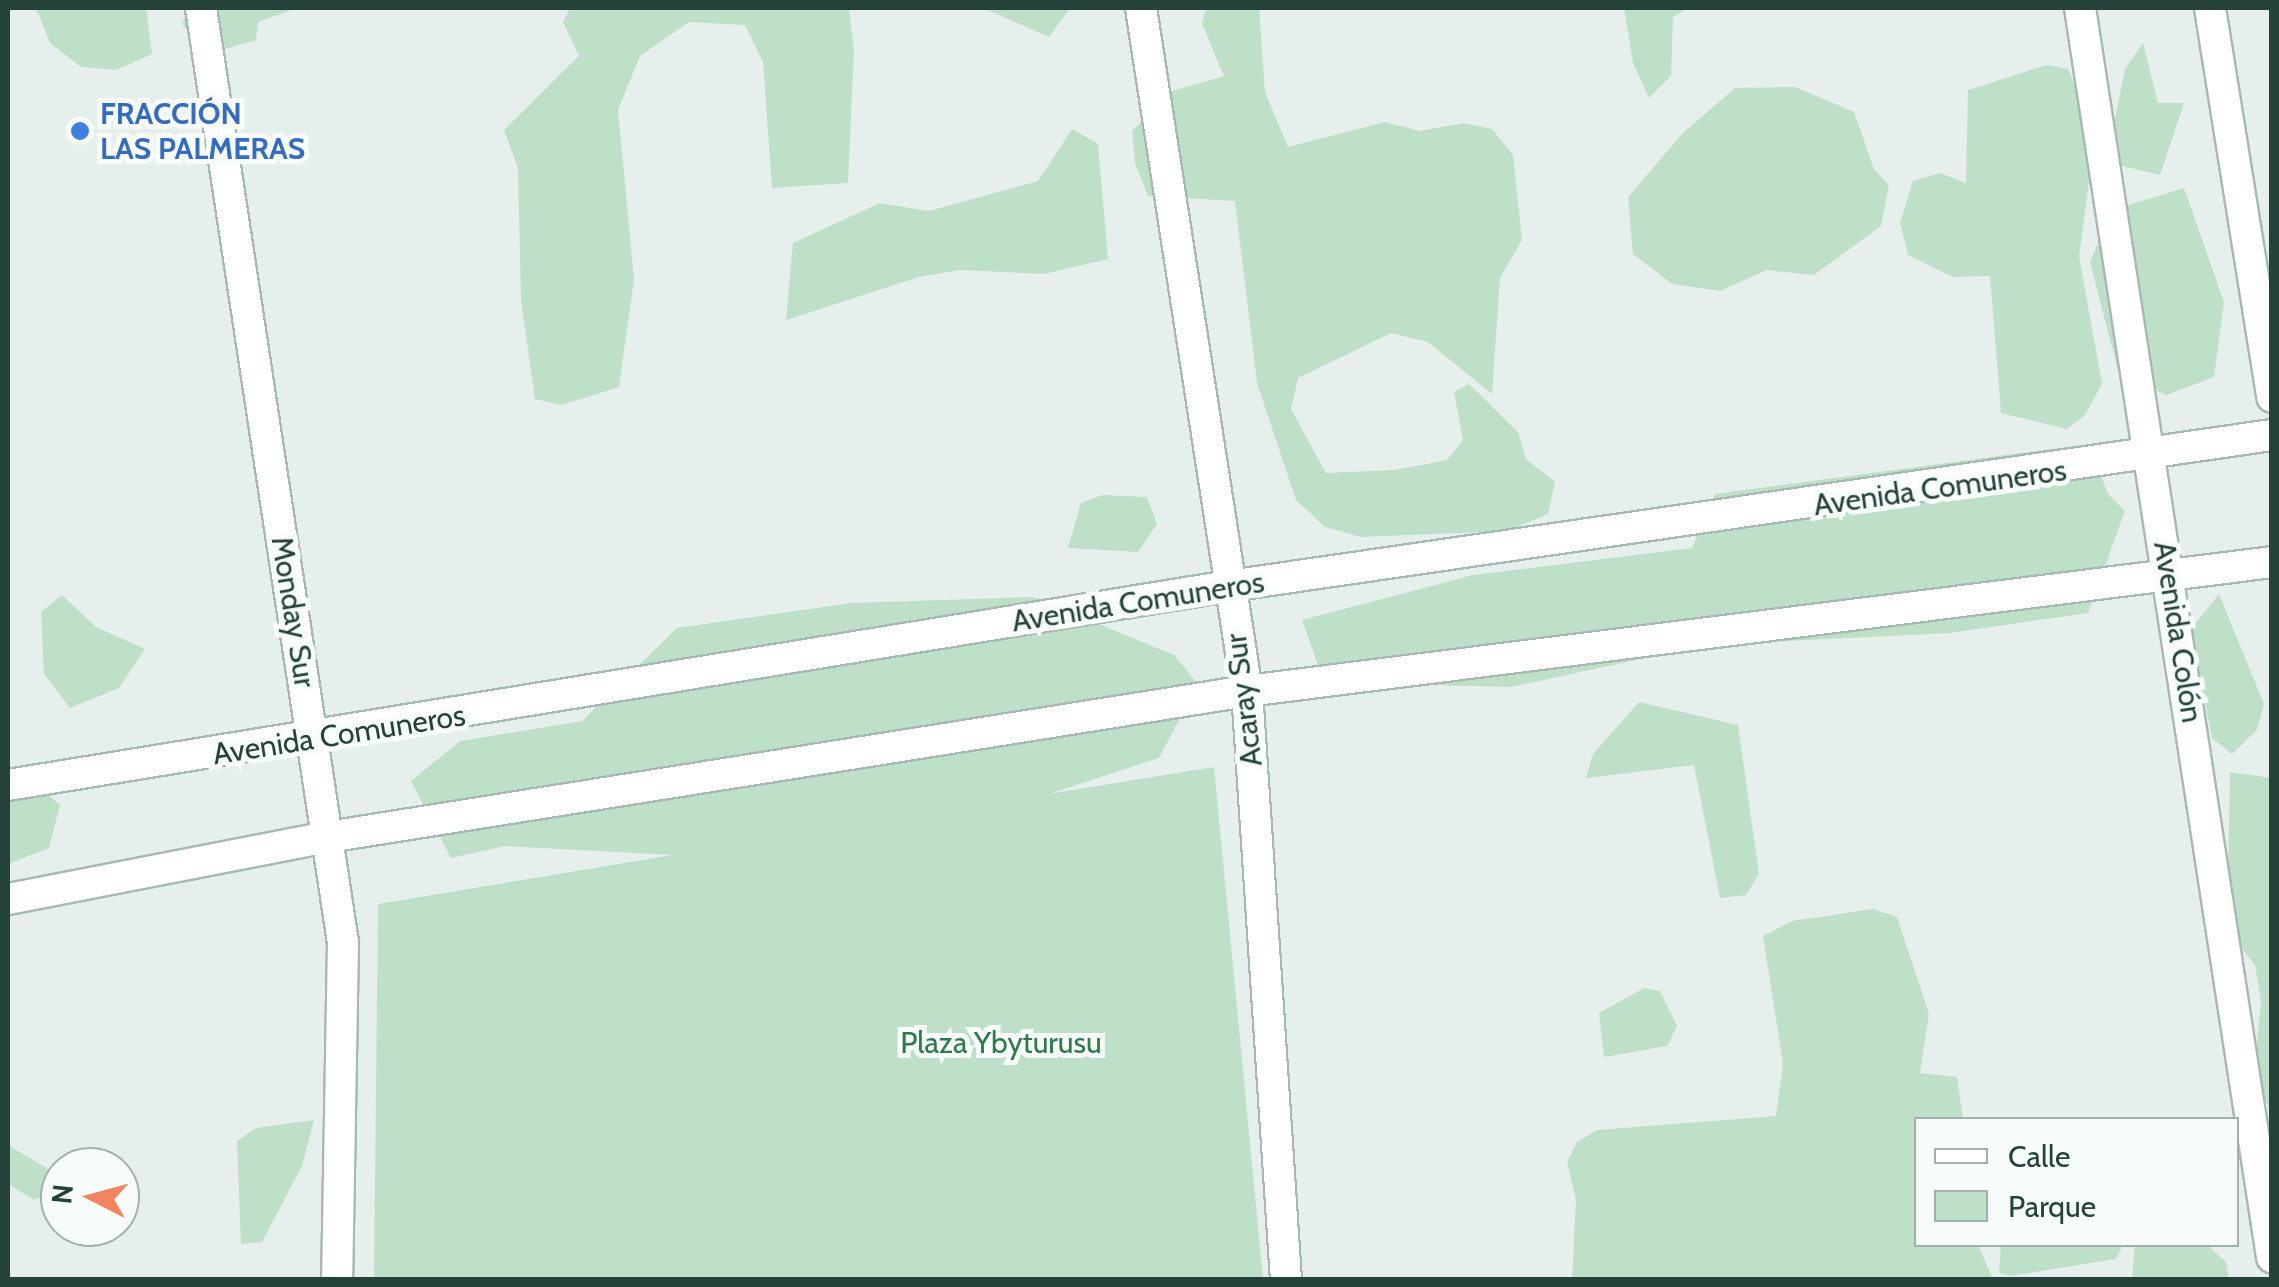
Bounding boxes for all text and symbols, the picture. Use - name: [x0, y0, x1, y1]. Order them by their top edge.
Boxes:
- place label: FRACCIÓN LAS PALMERAS: [100, 96, 305, 166]
- marker: FRACCIÓN LAS PALMERAS: [69, 120, 91, 142]
- street label: Avenida Comuneros: [1811, 452, 2069, 524]
- street label: Monday Sur: [263, 534, 323, 690]
- street label: Avenida Colón: [2146, 539, 2210, 725]
- street label: Avenida Comuneros: [1009, 564, 1267, 640]
- street label: Acaray Sur: [1218, 631, 1270, 769]
- street label: Avenida Comuneros: [210, 697, 468, 773]
- park label: Plaza Ybyturusu: [900, 1025, 1102, 1061]
- legend: [1914, 1117, 2239, 1247]
- text: Calle: [2008, 1138, 2070, 1175]
- north arrow: [40, 1147, 140, 1247]
- text: N: [44, 1182, 80, 1206]
- text: Parque: [2008, 1188, 2096, 1225]

